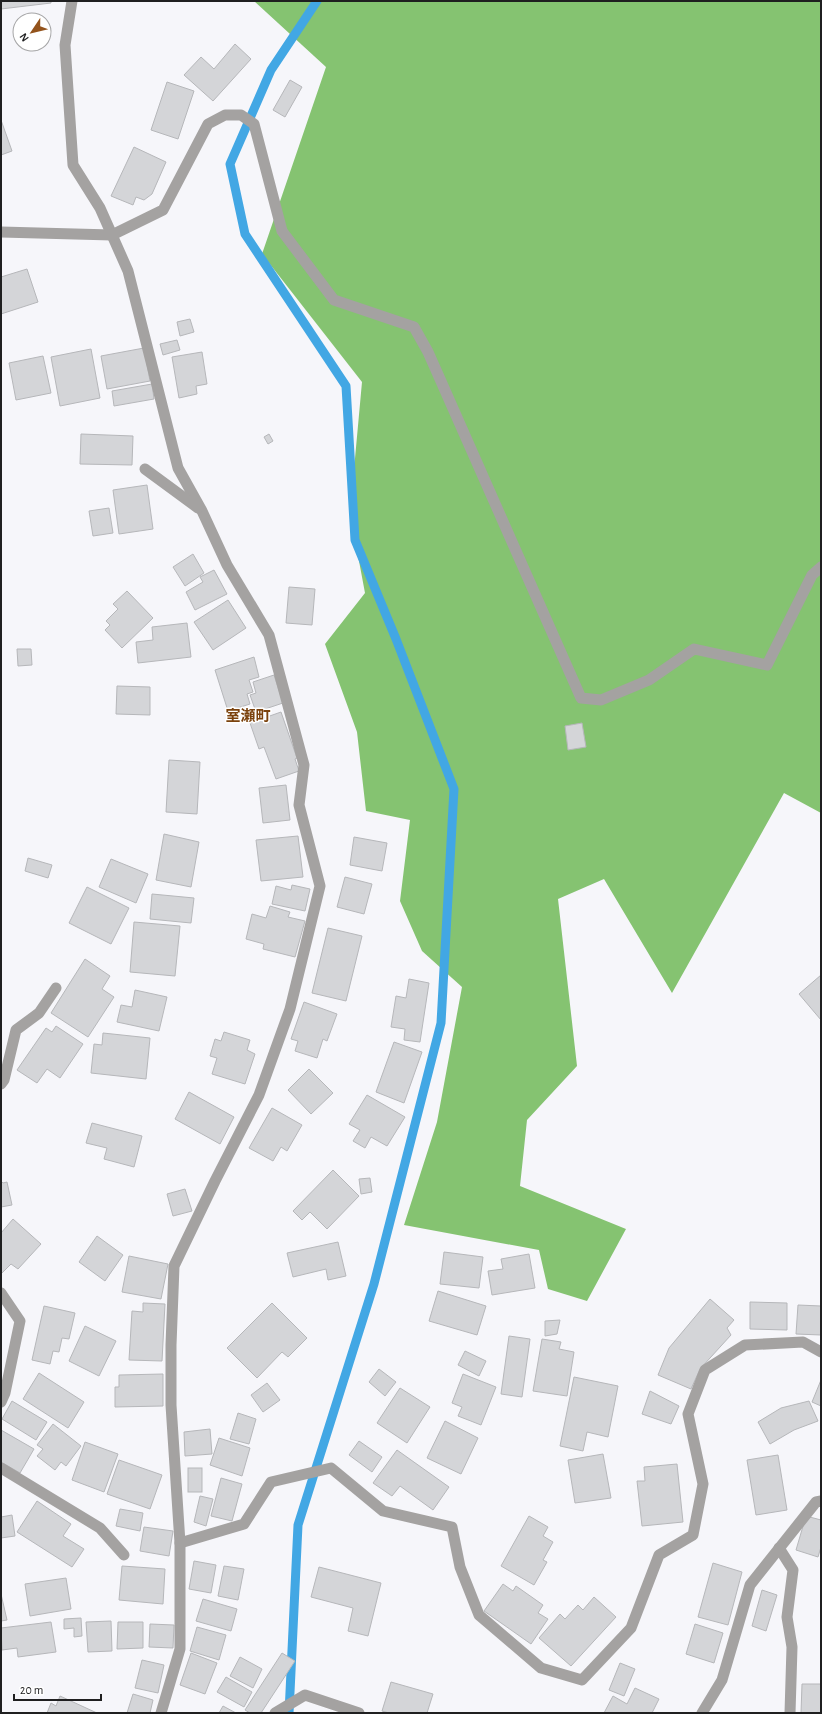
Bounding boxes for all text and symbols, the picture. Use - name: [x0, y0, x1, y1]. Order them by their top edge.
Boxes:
- north arrow: [12, 12, 52, 52]
- text: N: [18, 31, 31, 44]
- district label: 室瀬町: [225, 708, 271, 724]
- scale bar: [14, 1676, 101, 1702]
- text: 20 m: [20, 1684, 43, 1696]

